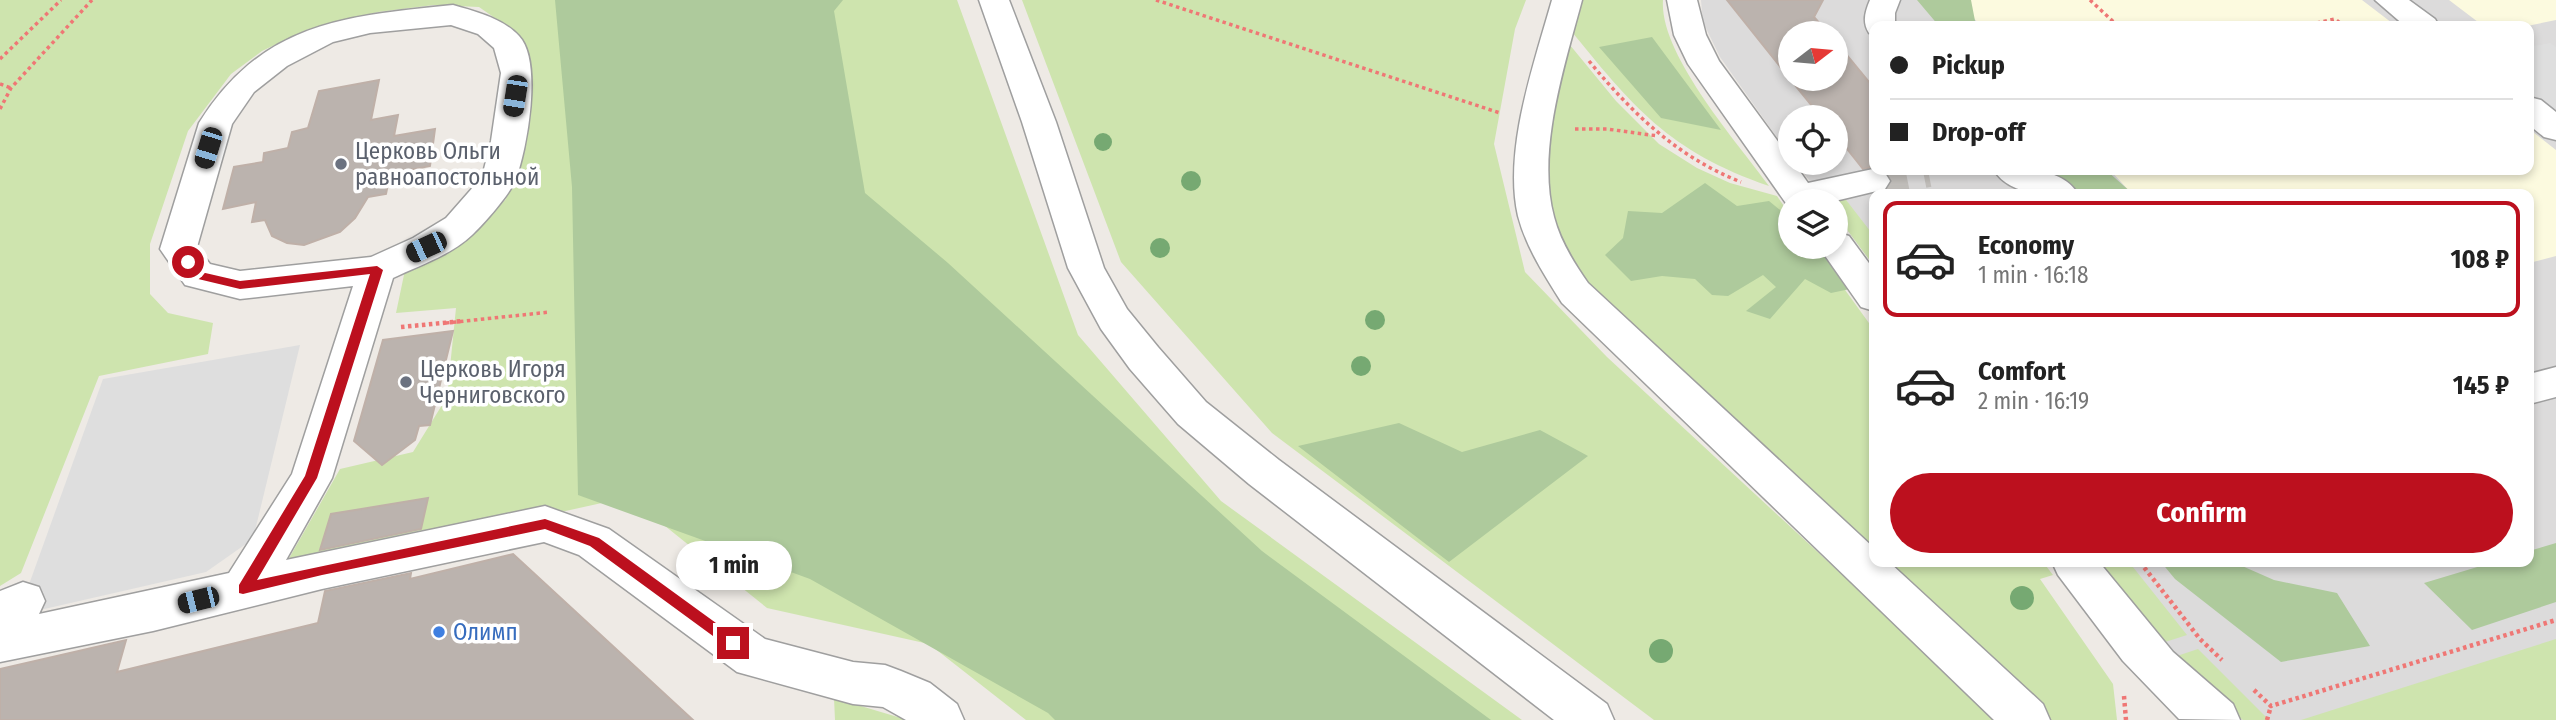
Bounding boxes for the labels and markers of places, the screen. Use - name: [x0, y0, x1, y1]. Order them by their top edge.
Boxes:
- place label: Церковь Ольги равноапостольной: [355, 137, 539, 191]
- marker: Церковь Ольги равноапостольной: [333, 156, 349, 172]
- place label: Церковь Игоря Черниговского: [420, 355, 566, 409]
- marker: Церковь Игоря Черниговского: [398, 374, 414, 390]
- place label: Олимп: [453, 618, 518, 646]
- marker: Олимп: [431, 624, 447, 640]

